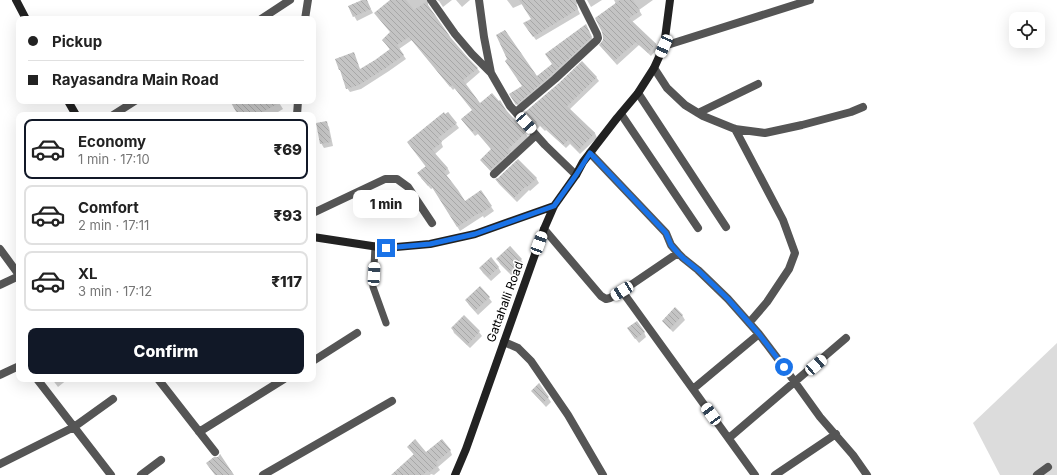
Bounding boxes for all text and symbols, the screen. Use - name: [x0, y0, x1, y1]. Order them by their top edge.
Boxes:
- map controls: [1009, 12, 1045, 48]
- button: locate: [1009, 12, 1045, 48]
- text: Pickup: [52, 32, 102, 51]
- car: [654, 33, 674, 59]
- text: Rayasandra Main Road: [52, 70, 219, 89]
- car: [514, 110, 538, 136]
- icon: car: [30, 131, 66, 167]
- text: Economy: [78, 132, 146, 151]
- text: ₹69: [273, 140, 302, 159]
- text: 1 min · 17:10: [78, 151, 150, 167]
- callout: 1 min: [353, 190, 419, 218]
- text: 1 min: [370, 196, 402, 212]
- icon: car: [30, 197, 66, 233]
- text: Comfort: [78, 198, 139, 217]
- text: ₹93: [273, 206, 302, 225]
- text: 2 min · 17:11: [78, 217, 149, 233]
- car: [529, 230, 549, 256]
- route end: [377, 239, 395, 257]
- street label: Gattahalli Road: [483, 259, 526, 344]
- car: [367, 262, 381, 286]
- icon: car: [30, 263, 66, 299]
- text: XL: [78, 264, 98, 283]
- text: ₹117: [271, 272, 302, 291]
- car: [609, 280, 635, 302]
- text: 3 min · 17:12: [78, 283, 152, 299]
- button: Confirm: [28, 328, 304, 374]
- car: [803, 353, 829, 377]
- route start: [775, 358, 793, 376]
- car: [699, 401, 723, 427]

